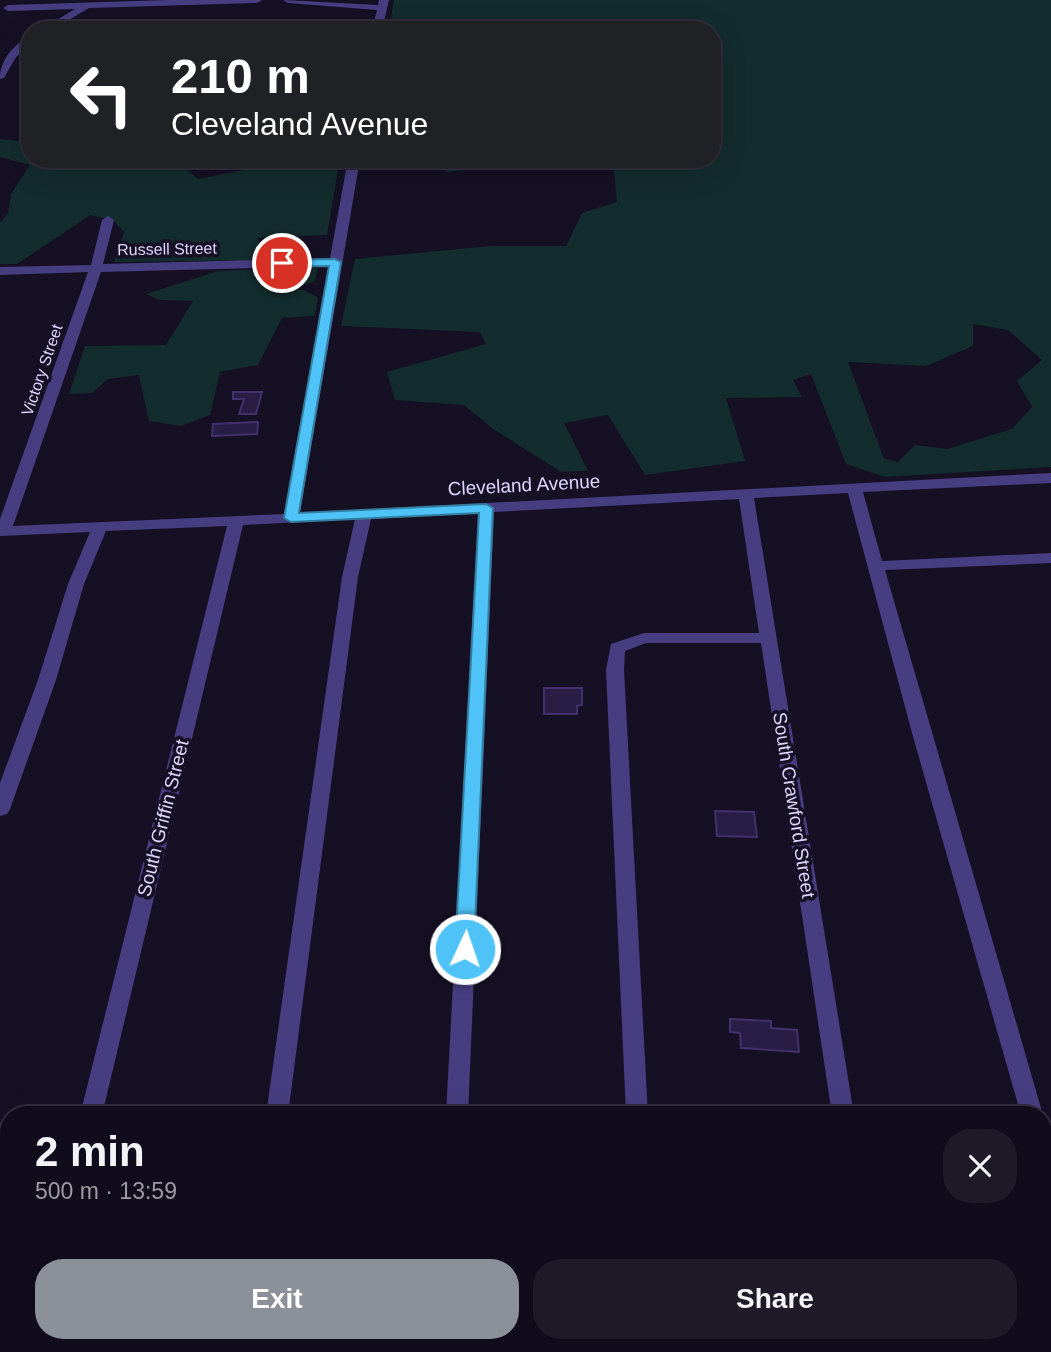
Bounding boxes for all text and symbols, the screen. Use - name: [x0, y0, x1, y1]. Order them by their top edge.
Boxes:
- icon: left: [56, 49, 147, 140]
- text: 210 m: [171, 49, 310, 103]
- text: Cleveland Avenue: [171, 106, 428, 142]
- pin: [252, 233, 312, 293]
- street label: Russell Street: [117, 240, 217, 258]
- icon: arrive: [263, 244, 301, 282]
- street label: Victory Street: [18, 321, 66, 418]
- street label: Cleveland Avenue: [447, 471, 601, 499]
- street label: South Crawford Street: [769, 711, 819, 900]
- street label: South Griffin Street: [133, 737, 193, 899]
- position arrow: [428, 912, 502, 986]
- text: 2 min: [35, 1128, 145, 1175]
- button: close: [943, 1129, 1017, 1203]
- text: 500 m · 13:59: [35, 1178, 177, 1204]
- button: Exit: [35, 1259, 519, 1339]
- button: Share: [533, 1259, 1017, 1339]

